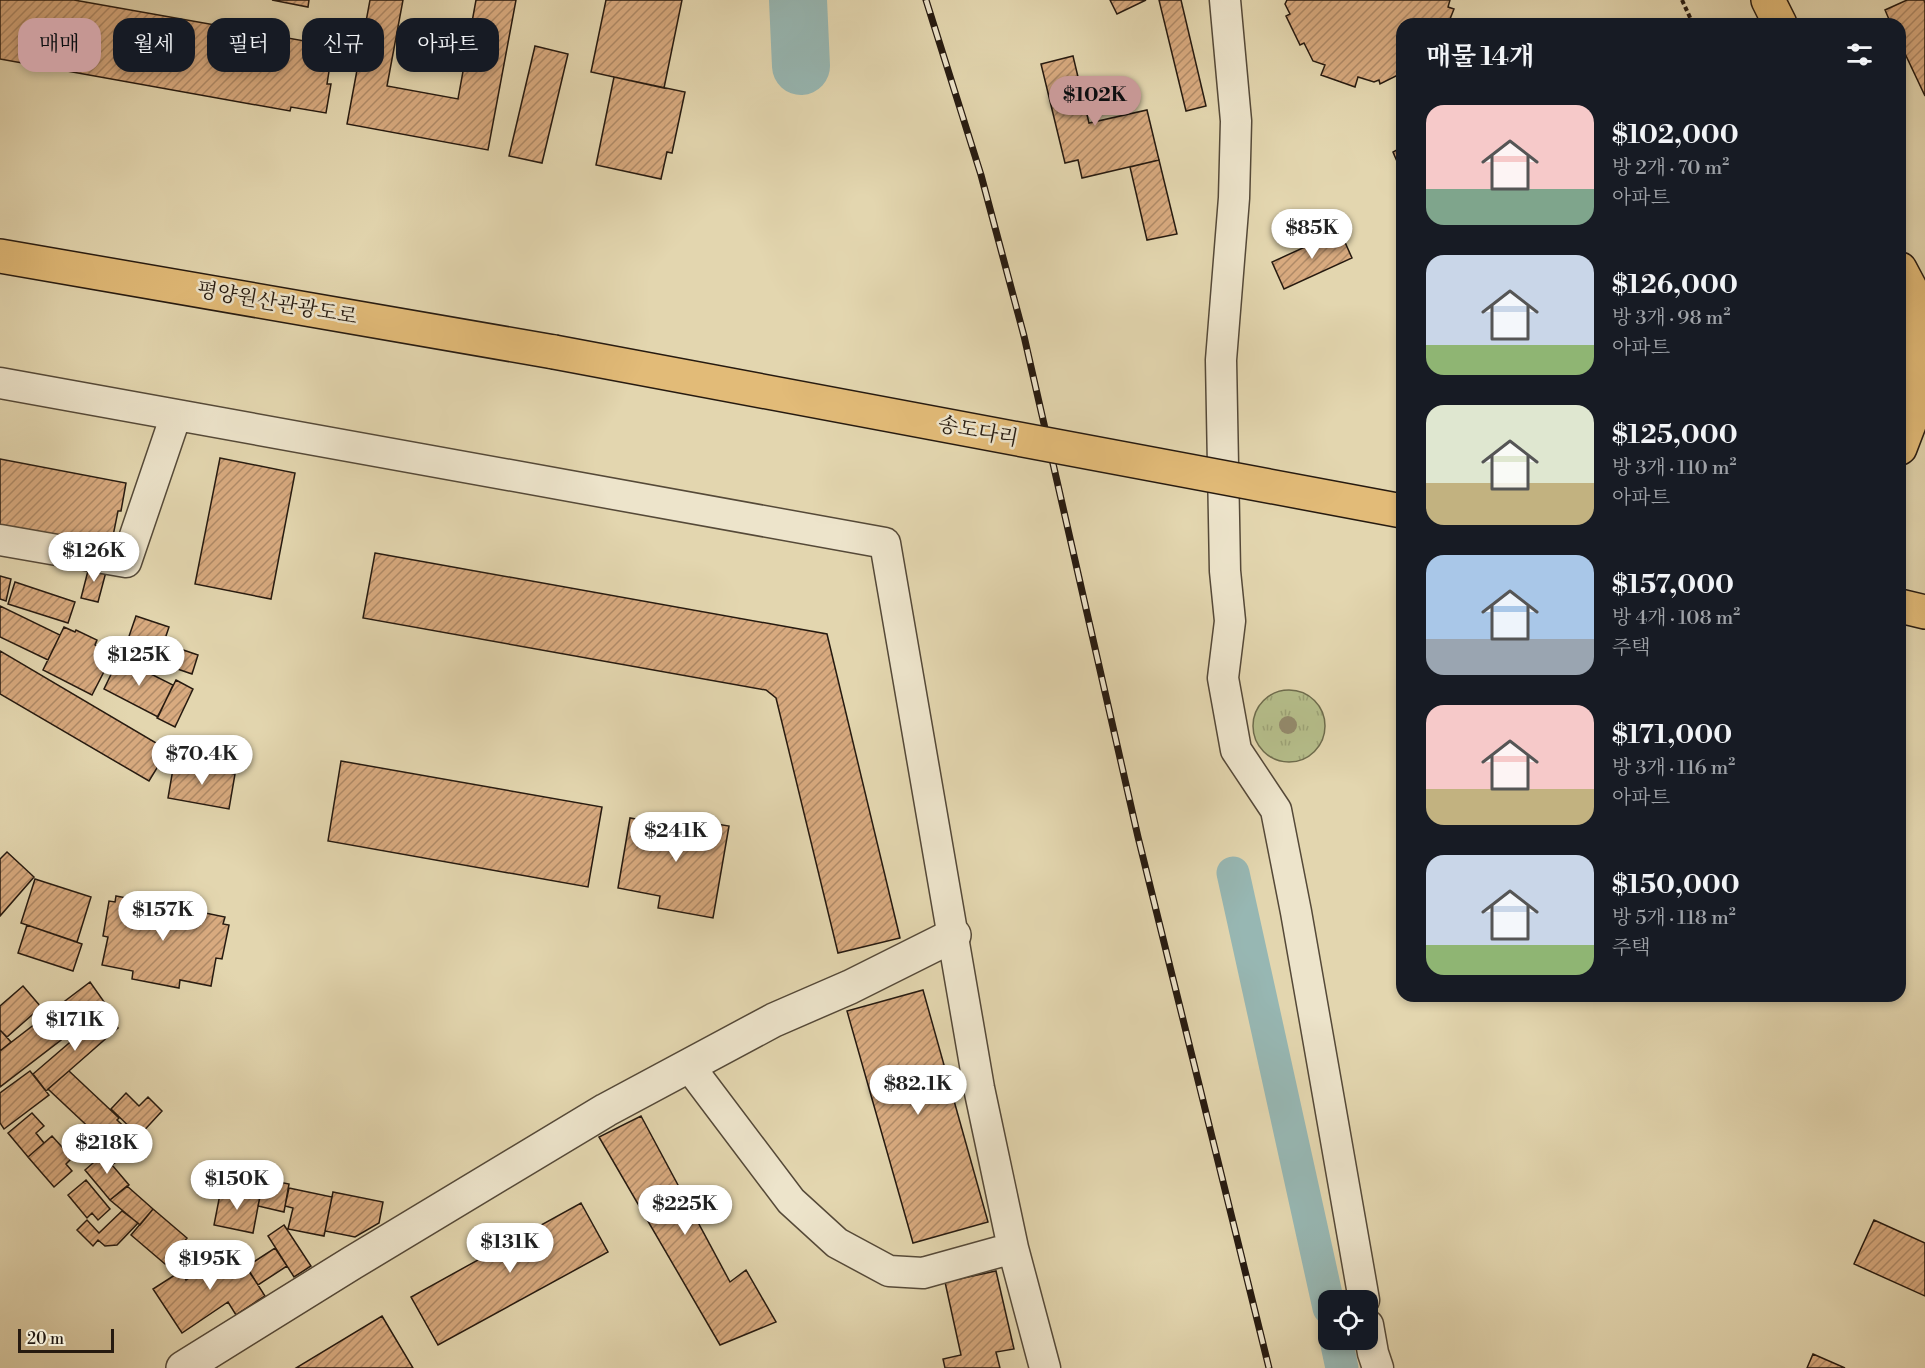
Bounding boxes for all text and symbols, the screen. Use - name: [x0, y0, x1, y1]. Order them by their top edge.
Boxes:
- chip: 매매: [18, 18, 101, 72]
- chip: 월세: [113, 18, 195, 72]
- chip: 필터: [207, 18, 290, 72]
- chip: 신규: [302, 18, 384, 72]
- chip: 아파트: [396, 18, 499, 72]
- icon: filters: [1843, 38, 1876, 71]
- text: 매물 14개: [1426, 41, 1534, 73]
- pin: $102K: [1053, 76, 1137, 127]
- text: $102K: [1063, 83, 1127, 108]
- text: $102,000: [1612, 119, 1739, 151]
- icon: home: [1474, 129, 1546, 201]
- text: 방 2개 · 70 m²: [1612, 156, 1729, 181]
- text: 아파트: [1612, 186, 1670, 211]
- pin: $85K: [1276, 209, 1348, 260]
- text: $85K: [1285, 216, 1339, 241]
- text: $126,000: [1612, 269, 1738, 301]
- street label: 평양원산관광도로: [195, 277, 359, 331]
- icon: home: [1474, 279, 1546, 351]
- text: 방 3개 · 98 m²: [1612, 306, 1730, 331]
- text: 아파트: [1612, 336, 1670, 361]
- street label: 송도다리: [936, 411, 1020, 453]
- text: $125,000: [1612, 419, 1738, 451]
- icon: home: [1474, 429, 1546, 501]
- text: 방 3개 · 110 m²: [1612, 456, 1737, 481]
- text: 아파트: [1612, 486, 1670, 511]
- pin: $126K: [52, 532, 136, 583]
- text: $126K: [62, 539, 126, 564]
- text: $157,000: [1612, 569, 1734, 601]
- icon: home: [1474, 579, 1546, 651]
- text: 방 4개 · 108 m²: [1612, 606, 1740, 631]
- pin: $125K: [97, 636, 181, 687]
- text: 주택: [1612, 636, 1651, 661]
- text: $125K: [108, 643, 171, 668]
- text: $171,000: [1612, 719, 1732, 751]
- icon: home: [1474, 729, 1546, 801]
- pin: $70.4K: [153, 735, 251, 786]
- text: $70.4K: [166, 742, 238, 767]
- text: 방 3개 · 116 m²: [1612, 756, 1735, 781]
- text: 아파트: [1612, 786, 1670, 811]
- pin: $241K: [634, 812, 718, 863]
- text: $241K: [644, 819, 708, 844]
- text: $150,000: [1612, 869, 1740, 901]
- icon: home: [1474, 879, 1546, 951]
- pin: $157K: [121, 891, 205, 942]
- text: $157K: [132, 898, 194, 923]
- text: 방 5개 · 118 m²: [1612, 906, 1736, 931]
- text: 주택: [1612, 936, 1651, 961]
- pin: $171K: [33, 1001, 117, 1052]
- text: $171K: [46, 1008, 104, 1033]
- pin: $82.1K: [869, 1065, 967, 1116]
- text: $82.1K: [884, 1072, 952, 1097]
- pin: $218K: [65, 1124, 149, 1175]
- text: $218K: [76, 1131, 138, 1156]
- pin: $150K: [195, 1160, 279, 1211]
- text: $150K: [205, 1167, 269, 1192]
- pin: $225K: [643, 1185, 727, 1236]
- text: $225K: [652, 1192, 718, 1217]
- pin: $131K: [468, 1223, 552, 1274]
- text: $131K: [481, 1230, 539, 1255]
- pin: $195K: [168, 1240, 252, 1291]
- text: $195K: [179, 1247, 241, 1272]
- map controls: [1318, 1290, 1378, 1350]
- button: locate: [1318, 1290, 1378, 1350]
- scale bar: [18, 1326, 114, 1354]
- text: 20 m: [27, 1329, 64, 1349]

